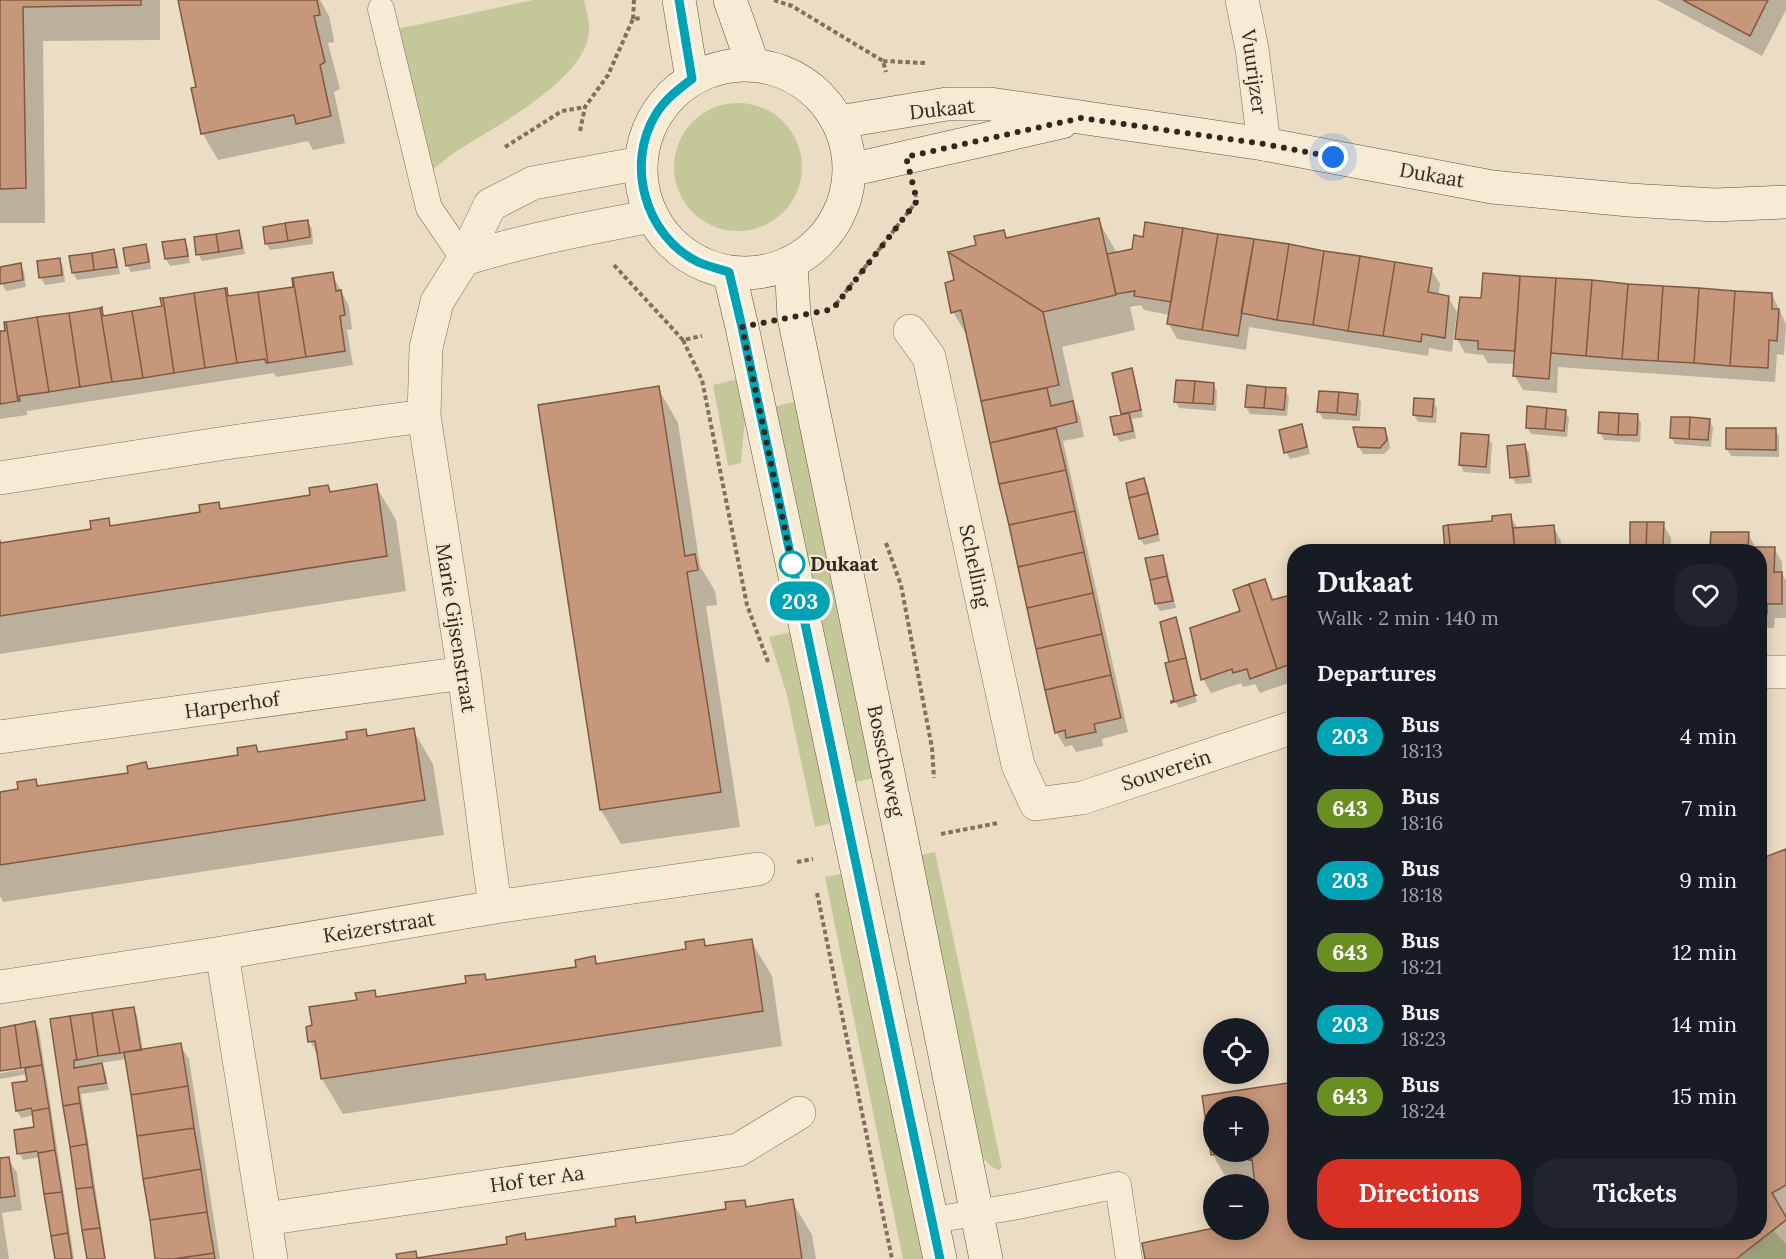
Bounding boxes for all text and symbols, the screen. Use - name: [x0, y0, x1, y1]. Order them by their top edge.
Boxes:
- street label: Vuurijzer: [1236, 27, 1273, 116]
- street label: Dukaat: [908, 93, 976, 124]
- your location: [1318, 142, 1348, 172]
- street label: Dukaat: [1398, 156, 1467, 193]
- street label: Schelling: [954, 522, 997, 611]
- street label: Marie Gijsenstraat: [431, 541, 482, 715]
- marker: Dukaat: [779, 551, 805, 577]
- place label: Dukaat: [810, 551, 879, 576]
- text: Dukaat: [1317, 564, 1413, 600]
- button: heart: [1674, 564, 1737, 627]
- line badge: 203: [766, 582, 834, 620]
- text: 203: [782, 588, 818, 615]
- text: Walk · 2 min · 140 m: [1317, 605, 1499, 630]
- text: Departures: [1317, 659, 1436, 687]
- street label: Harperhof: [183, 685, 282, 724]
- street label: Bosscheweg: [862, 703, 911, 820]
- text: Bus: [1401, 710, 1440, 738]
- text: 4 min: [1680, 722, 1737, 750]
- text: 203: [1332, 723, 1368, 750]
- text: 18:13: [1401, 738, 1443, 763]
- street label: Souverein: [1118, 743, 1214, 796]
- text: Bus: [1401, 782, 1440, 810]
- text: 7 min: [1682, 794, 1737, 822]
- text: 643: [1332, 795, 1368, 822]
- text: 18:16: [1401, 810, 1443, 835]
- text: Bus: [1401, 854, 1440, 882]
- text: 9 min: [1679, 866, 1737, 894]
- text: 203: [1332, 867, 1368, 894]
- text: 18:18: [1401, 882, 1443, 907]
- street label: Keizerstraat: [321, 905, 437, 948]
- text: Bus: [1401, 926, 1440, 954]
- text: 12 min: [1672, 938, 1737, 966]
- text: 643: [1332, 939, 1368, 966]
- text: 18:21: [1401, 954, 1443, 979]
- text: Bus: [1401, 998, 1440, 1026]
- text: 14 min: [1672, 1010, 1737, 1038]
- text: 203: [1332, 1011, 1368, 1038]
- map controls: [1203, 1018, 1269, 1240]
- button: locate: [1203, 1018, 1269, 1084]
- text: 18:23: [1401, 1026, 1446, 1051]
- text: Bus: [1401, 1070, 1440, 1098]
- text: 15 min: [1672, 1082, 1737, 1110]
- text: 643: [1332, 1083, 1368, 1110]
- button: +: [1203, 1096, 1269, 1162]
- text: 18:24: [1401, 1098, 1446, 1123]
- button: Directions: [1317, 1159, 1521, 1228]
- button: Tickets: [1533, 1159, 1737, 1228]
- street label: Hof ter Aa: [488, 1160, 586, 1197]
- button: −: [1203, 1174, 1269, 1240]

